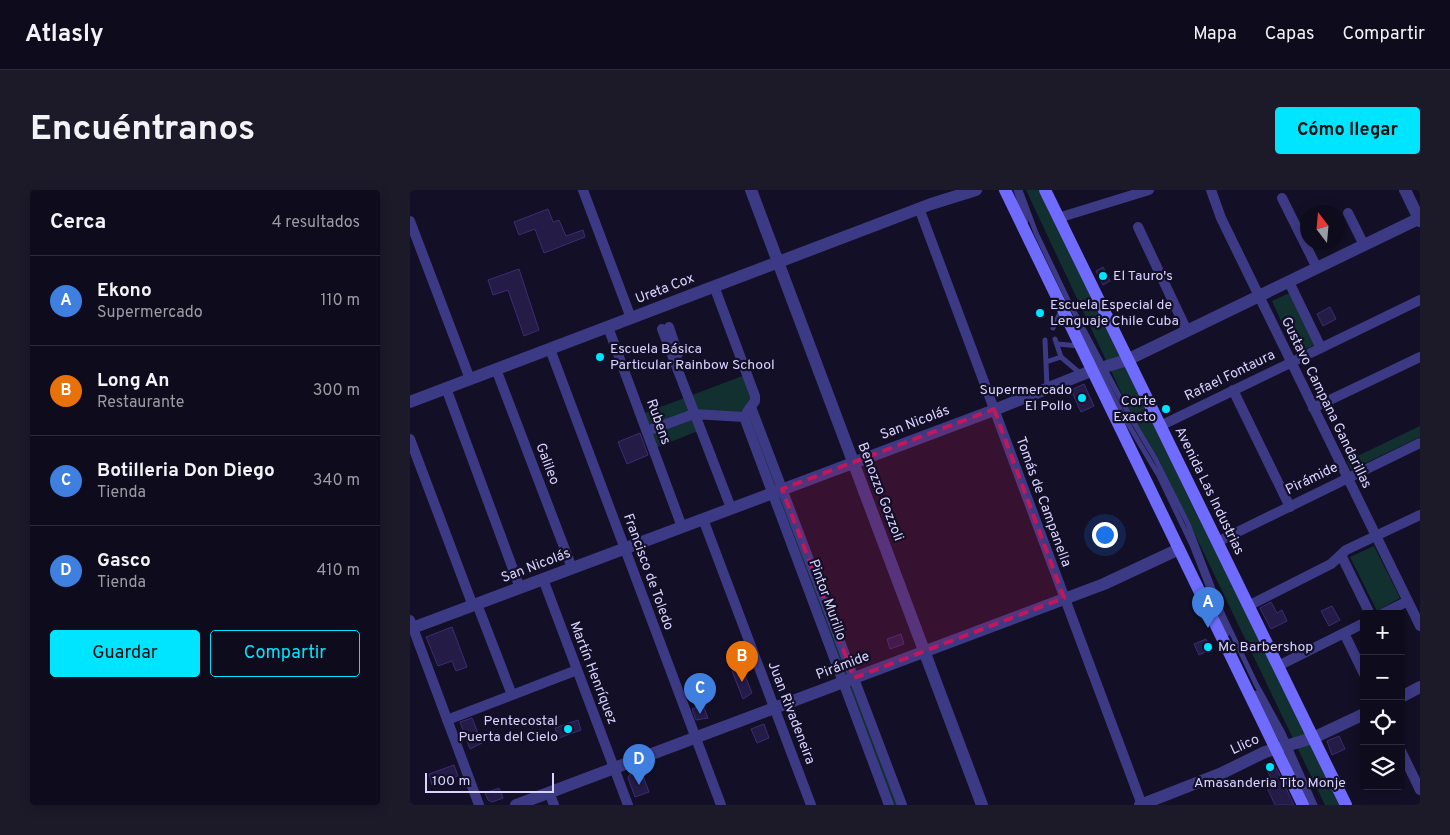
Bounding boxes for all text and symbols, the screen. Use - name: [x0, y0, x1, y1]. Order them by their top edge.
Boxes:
- text: Atlasly: [25, 20, 104, 50]
- text: Mapa: [1193, 23, 1237, 46]
- text: Capas: [1265, 23, 1314, 46]
- text: Compartir: [1342, 23, 1425, 46]
- button: Cómo llegar: [1275, 107, 1420, 154]
- text: Encuéntranos: [30, 108, 255, 152]
- north arrow: [1300, 205, 1345, 250]
- text: Cerca: [50, 209, 106, 236]
- text: 4 resultados: [272, 213, 360, 233]
- place label: El Tauro's: [1113, 268, 1173, 285]
- street label: Ureta Cox: [633, 270, 697, 308]
- marker: El Tauro's: [1097, 270, 1109, 282]
- text: Ekono: [97, 279, 152, 303]
- text: A: [60, 291, 72, 311]
- text: 110 m: [320, 291, 360, 311]
- place label: Escuela Especial de Lenguaje Chile Cuba: [1050, 297, 1179, 330]
- text: Supermercado: [97, 303, 203, 323]
- marker: Escuela Especial de Lenguaje Chile Cuba: [1034, 307, 1046, 319]
- street label: Gustavo Campana Gandarillas: [1277, 315, 1375, 491]
- place label: Escuela Básica Particular Rainbow School: [610, 341, 775, 374]
- street label: Rafael Fontaura: [1182, 347, 1278, 405]
- marker: Escuela Básica Particular Rainbow School: [594, 351, 606, 363]
- text: Long An: [97, 369, 170, 393]
- text: B: [60, 381, 72, 401]
- text: 300 m: [313, 381, 360, 401]
- place label: Supermercado El Pollo: [980, 382, 1072, 415]
- marker: Supermercado El Pollo: [1076, 392, 1088, 404]
- text: Restaurante: [97, 393, 184, 413]
- place label: Corte Exacto: [1113, 393, 1156, 426]
- street label: Rubens: [642, 397, 674, 447]
- street label: San Nicolás: [878, 402, 952, 444]
- marker: Corte Exacto: [1160, 403, 1172, 415]
- street label: Avenida Las Industrias: [1171, 424, 1247, 558]
- street label: Tomás de Campanella: [1012, 435, 1074, 569]
- street label: Benozzo Gozzoli: [853, 440, 907, 544]
- street label: Galileo: [531, 441, 563, 488]
- text: Botilleria Don Diego: [97, 459, 275, 483]
- street label: Pirámide: [1283, 459, 1341, 499]
- text: C: [61, 471, 71, 491]
- text: 340 m: [313, 471, 360, 491]
- text: Tienda: [97, 483, 146, 503]
- street label: Francisco de Toledo: [619, 511, 677, 633]
- your location: [1092, 522, 1118, 548]
- street label: San Nicolás: [499, 545, 573, 587]
- text: Gasco: [97, 549, 151, 573]
- street label: Pintor Murillo: [804, 557, 850, 643]
- text: D: [60, 561, 72, 581]
- text: 410 m: [317, 561, 360, 581]
- text: Tienda: [97, 573, 146, 593]
- pin: A: [1192, 587, 1224, 628]
- map controls: [1360, 610, 1405, 790]
- button: +: [1360, 610, 1405, 655]
- street label: Martín Henríquez: [566, 619, 620, 727]
- button: Guardar: [50, 630, 200, 677]
- button: Compartir: [210, 630, 360, 677]
- place label: Mc Barbershop: [1218, 639, 1313, 656]
- pin: B: [726, 641, 758, 682]
- marker: Mc Barbershop: [1202, 641, 1214, 653]
- street label: Pirámide: [814, 648, 872, 684]
- button: −: [1360, 655, 1405, 700]
- street label: Juan Rivadeneira: [764, 659, 818, 767]
- pin: C: [684, 673, 716, 714]
- button: locate: [1360, 700, 1405, 745]
- place label: Pentecostal Puerta del Cielo: [458, 713, 558, 746]
- marker: Pentecostal Puerta del Cielo: [562, 723, 574, 735]
- street label: Llico: [1228, 731, 1262, 759]
- pin: D: [623, 744, 655, 785]
- button: layers: [1360, 745, 1405, 790]
- marker: Amasanderia Tito Monje: [1264, 761, 1276, 773]
- scale bar: [425, 770, 554, 793]
- text: 100 m: [432, 773, 470, 790]
- place label: Amasanderia Tito Monje: [1194, 775, 1346, 792]

